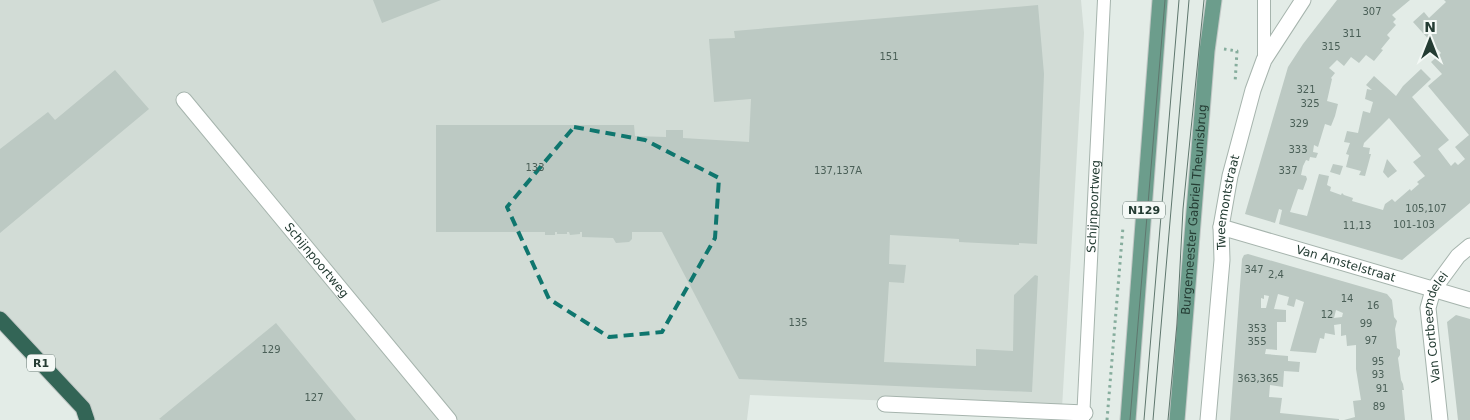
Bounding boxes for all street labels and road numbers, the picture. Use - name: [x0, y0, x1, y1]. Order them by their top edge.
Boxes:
- street label: Burgemeester Gabriel Theunisbrug: [1179, 104, 1210, 316]
- street label: Tweemontstraat: [1214, 153, 1243, 251]
- street label: Schijnpoortweg: [1084, 159, 1103, 253]
- road number: N129: [1123, 202, 1165, 218]
- street label: Schijnpoortweg: [282, 220, 352, 300]
- street label: Van Amstelstraat: [1294, 242, 1397, 285]
- street label: Van Cortbeemdelei: [1421, 269, 1451, 383]
- road number: R1: [27, 354, 55, 372]

